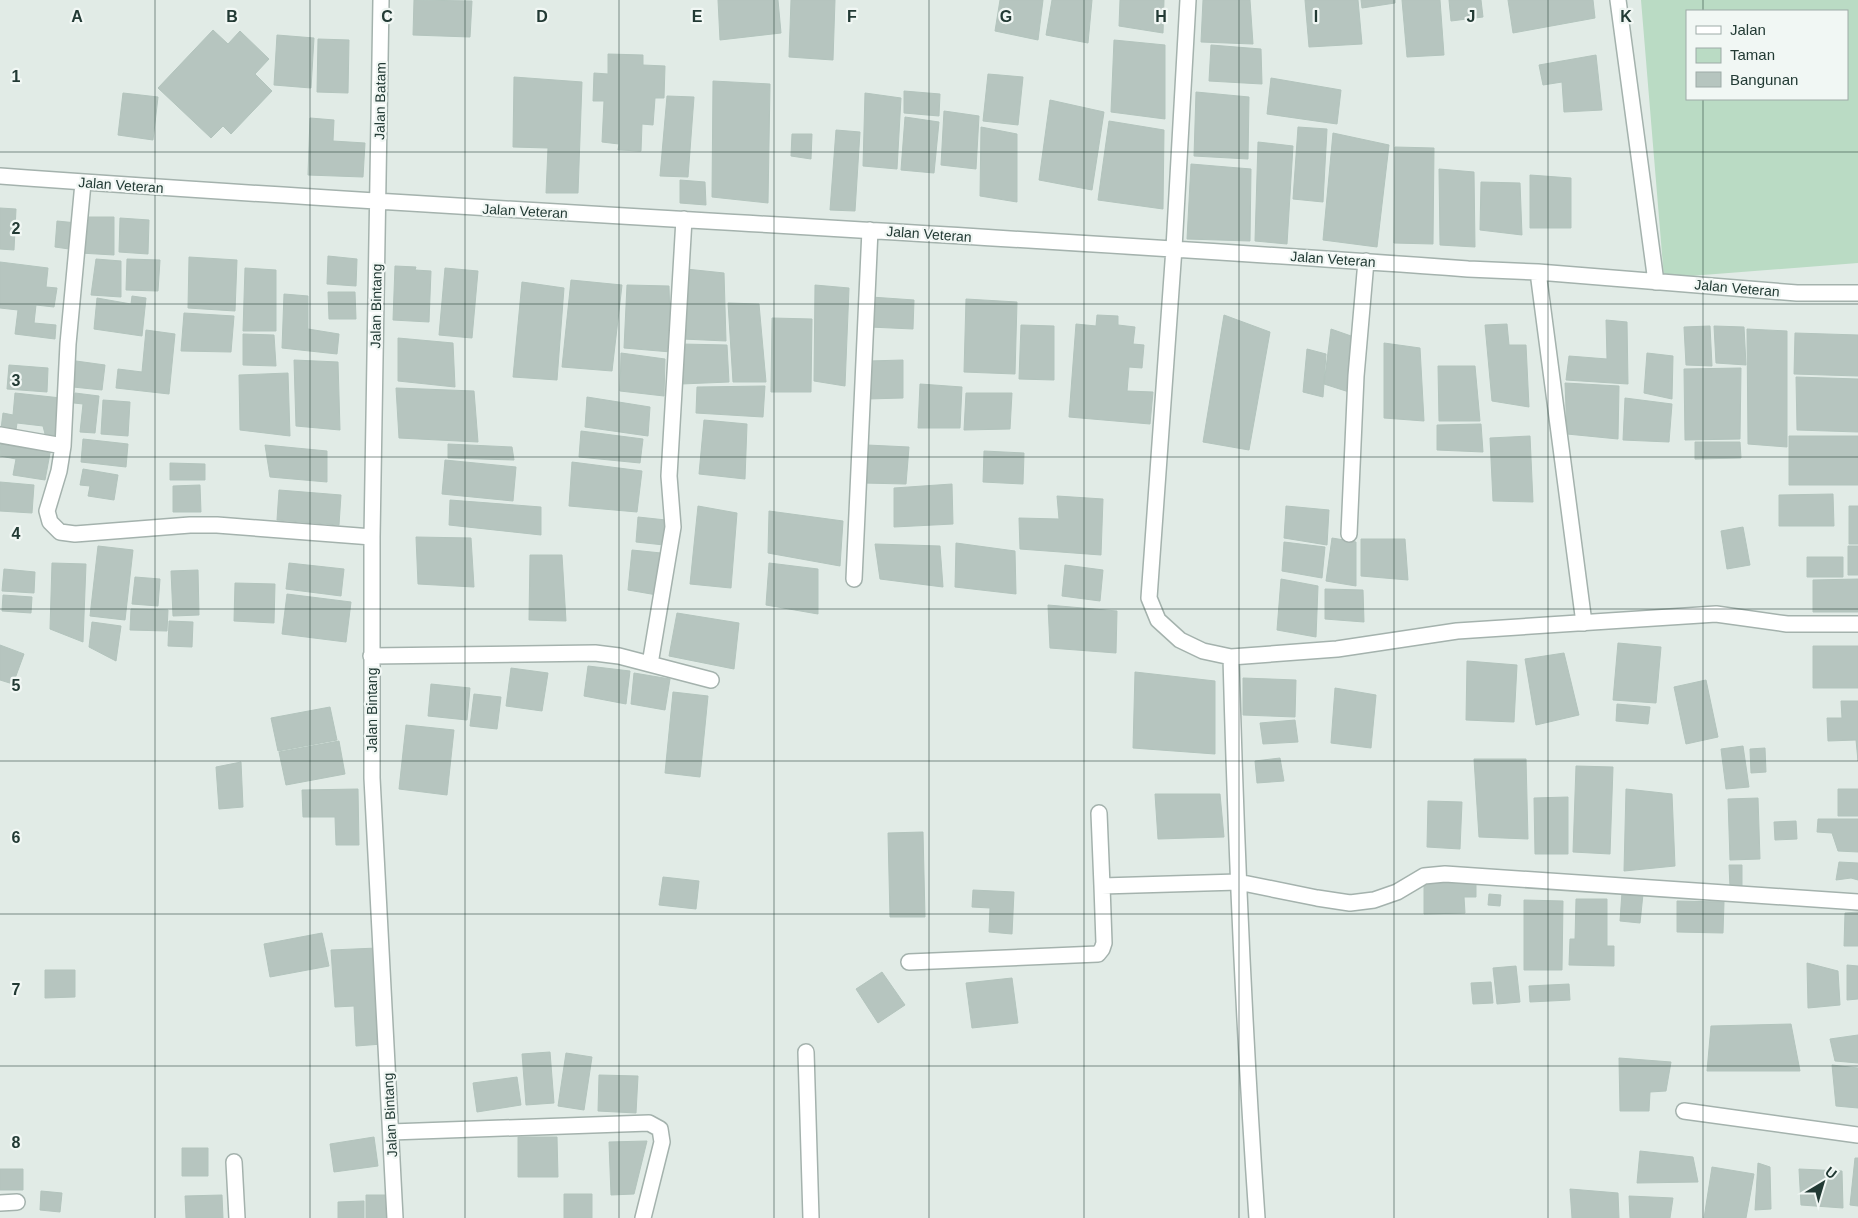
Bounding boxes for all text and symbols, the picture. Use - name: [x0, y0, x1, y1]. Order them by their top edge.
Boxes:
- text: A: [71, 8, 83, 25]
- text: B: [226, 8, 238, 25]
- text: C: [381, 8, 393, 25]
- text: D: [536, 8, 548, 25]
- text: E: [692, 8, 703, 25]
- text: F: [847, 8, 857, 25]
- text: G: [1000, 8, 1012, 25]
- text: H: [1155, 8, 1167, 25]
- text: I: [1314, 8, 1318, 25]
- text: J: [1467, 8, 1475, 25]
- text: K: [1620, 8, 1632, 25]
- legend: [1686, 10, 1848, 100]
- text: Jalan: [1730, 21, 1766, 38]
- text: Taman: [1730, 46, 1775, 63]
- street label: Jalan Batam: [371, 62, 389, 140]
- text: 1: [12, 68, 21, 85]
- text: Bangunan: [1730, 71, 1798, 88]
- street label: Jalan Veteran: [78, 174, 164, 196]
- street label: Jalan Veteran: [482, 201, 568, 221]
- text: 2: [12, 220, 21, 237]
- street label: Jalan Veteran: [886, 223, 972, 245]
- street label: Jalan Veteran: [1290, 248, 1376, 270]
- street label: Jalan Bintang: [367, 263, 385, 349]
- street label: Jalan Veteran: [1694, 276, 1780, 300]
- text: 3: [12, 372, 21, 389]
- text: 4: [12, 525, 21, 542]
- street label: Jalan Bintang: [364, 668, 380, 752]
- text: 5: [12, 677, 21, 694]
- text: 6: [12, 829, 21, 846]
- text: 7: [12, 981, 21, 998]
- street label: Jalan Bintang: [380, 1072, 400, 1158]
- text: 8: [12, 1134, 21, 1151]
- north arrow: [1798, 1158, 1848, 1208]
- text: U: [1822, 1163, 1840, 1182]

